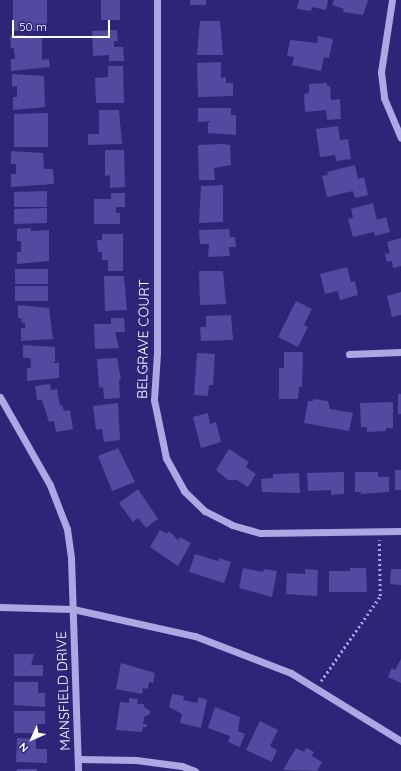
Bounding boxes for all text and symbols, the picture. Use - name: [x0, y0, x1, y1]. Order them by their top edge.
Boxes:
- scale bar: [14, 12, 112, 38]
- text: 50 m: [19, 19, 47, 34]
- street label: BELGRAVE COURT: [134, 279, 152, 399]
- street label: MANSFIELD DRIVE: [53, 631, 73, 751]
- north arrow: [12, 719, 52, 759]
- text: N: [16, 740, 31, 755]

